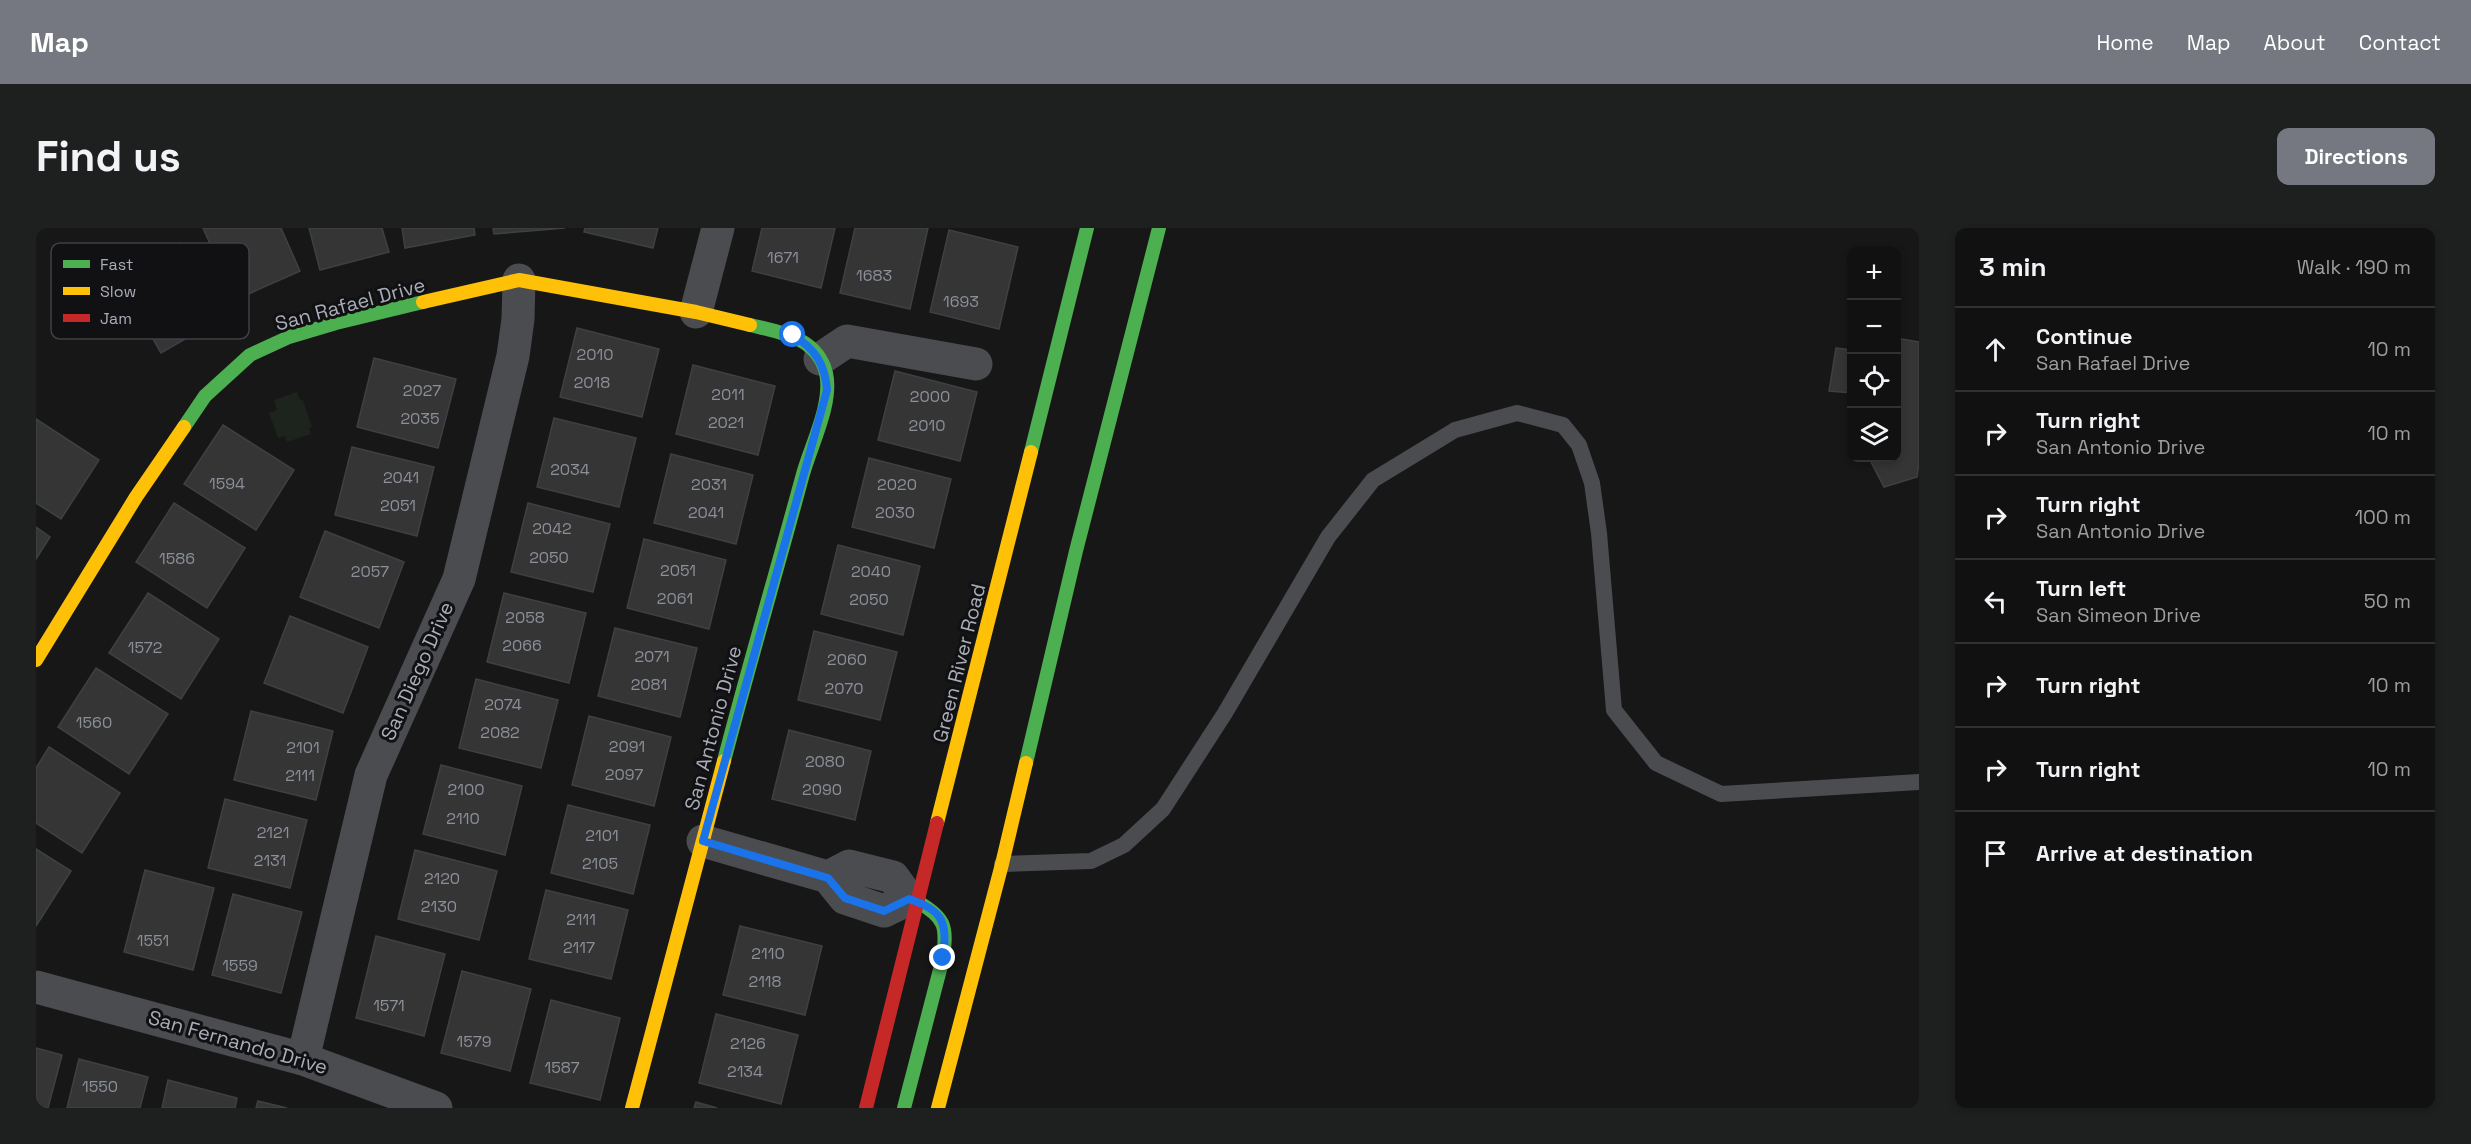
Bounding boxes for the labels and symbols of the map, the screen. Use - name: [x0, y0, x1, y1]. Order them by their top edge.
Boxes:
- legend: [51, 243, 249, 339]
- house number: 1671: [767, 247, 799, 268]
- text: Fast: [100, 254, 133, 275]
- house number: 1683: [856, 265, 892, 286]
- street label: San Rafael Drive: [272, 271, 428, 337]
- text: Slow: [100, 281, 136, 302]
- house number: 1693: [943, 291, 979, 312]
- text: Jam: [100, 308, 132, 329]
- route start: [779, 321, 805, 347]
- house number: 2010: [577, 344, 613, 365]
- house number: 2018: [574, 372, 610, 393]
- house number: 2027: [403, 380, 441, 401]
- house number: 2011: [711, 384, 745, 405]
- house number: 2000: [910, 386, 950, 407]
- house number: 2035: [400, 408, 440, 429]
- house number: 2021: [708, 412, 744, 433]
- house number: 2010: [909, 415, 945, 436]
- house number: 2034: [550, 459, 590, 480]
- house number: 2041: [383, 467, 419, 488]
- house number: 1594: [209, 473, 245, 494]
- house number: 2031: [691, 474, 727, 495]
- house number: 2020: [877, 474, 917, 495]
- house number: 2051: [380, 495, 416, 516]
- house number: 2041: [688, 502, 724, 523]
- house number: 2030: [875, 502, 915, 523]
- house number: 2042: [532, 518, 572, 539]
- house number: 2050: [529, 547, 569, 568]
- house number: 1586: [159, 548, 195, 569]
- house number: 2051: [660, 560, 696, 581]
- house number: 2057: [351, 561, 389, 582]
- house number: 2040: [851, 561, 891, 582]
- street label: Green River Road: [927, 581, 991, 745]
- house number: 2061: [657, 588, 693, 609]
- house number: 2050: [849, 589, 889, 610]
- street label: San Diego Drive: [375, 597, 459, 745]
- house number: 2058: [505, 607, 545, 628]
- house number: 2066: [502, 635, 542, 656]
- house number: 1572: [128, 637, 162, 658]
- street label: San Antonio Drive: [679, 643, 747, 813]
- house number: 2071: [634, 646, 670, 667]
- house number: 2060: [827, 649, 867, 670]
- house number: 2081: [631, 674, 667, 695]
- house number: 2070: [825, 678, 863, 699]
- house number: 2074: [484, 694, 522, 715]
- house number: 1560: [76, 712, 112, 733]
- house number: 2082: [480, 722, 520, 743]
- house number: 2091: [609, 736, 645, 757]
- house number: 2101: [286, 737, 320, 758]
- house number: 2080: [805, 751, 845, 772]
- house number: 2097: [605, 764, 643, 785]
- house number: 2111: [285, 765, 315, 786]
- house number: 2100: [448, 779, 484, 800]
- house number: 2090: [802, 779, 842, 800]
- house number: 2110: [446, 808, 480, 829]
- house number: 2121: [257, 822, 289, 843]
- house number: 2101: [585, 825, 619, 846]
- house number: 2131: [254, 850, 286, 871]
- house number: 2105: [582, 853, 618, 874]
- house number: 2120: [424, 868, 460, 889]
- house number: 2130: [421, 896, 457, 917]
- house number: 2111: [566, 909, 596, 930]
- house number: 1551: [137, 930, 169, 951]
- house number: 2117: [563, 937, 595, 958]
- house number: 2110: [751, 943, 785, 964]
- route end: [929, 944, 955, 970]
- house number: 1559: [222, 955, 258, 976]
- house number: 2118: [749, 971, 782, 992]
- house number: 1571: [373, 995, 405, 1016]
- street label: San Fernando Drive: [145, 1004, 331, 1080]
- house number: 1579: [457, 1031, 491, 1052]
- house number: 2126: [730, 1033, 766, 1054]
- house number: 1587: [544, 1057, 580, 1078]
- house number: 2134: [727, 1061, 763, 1082]
- house number: 1550: [82, 1076, 118, 1097]

